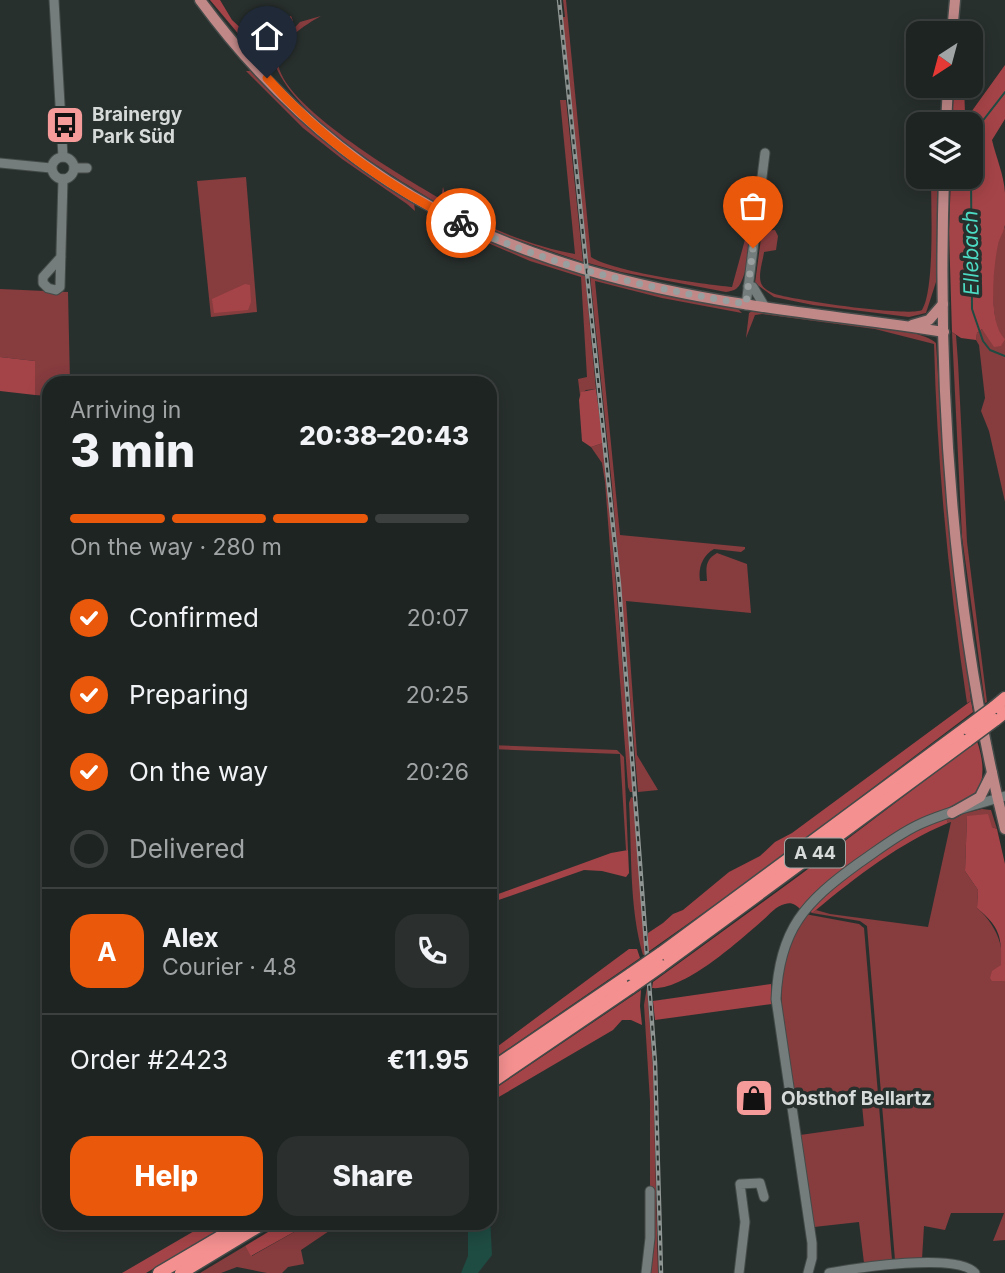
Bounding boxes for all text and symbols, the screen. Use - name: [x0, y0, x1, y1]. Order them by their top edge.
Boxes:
- pin: [237, 6, 297, 78]
- icon: home: [248, 17, 286, 55]
- north arrow: [906, 21, 984, 98]
- map controls: [906, 21, 983, 189]
- place label: Brainergy Park Süd: [92, 103, 183, 148]
- bus stop icon: Brainergy Park Süd: [44, 104, 86, 146]
- button: layers: [906, 112, 983, 189]
- pin: [723, 176, 783, 248]
- icon: bag: [734, 187, 772, 225]
- courier: [426, 188, 496, 258]
- icon: bike: [442, 204, 480, 242]
- water label: Ellebach: [957, 210, 984, 296]
- text: Arriving in: [70, 396, 181, 424]
- text: 20:38–20:43: [299, 420, 469, 451]
- text: 3 min: [70, 422, 195, 478]
- text: On the way · 280 m: [70, 533, 282, 561]
- icon: check: [70, 599, 108, 637]
- text: Confirmed: [129, 602, 259, 633]
- text: 20:07: [407, 604, 469, 632]
- icon: check: [70, 676, 108, 714]
- text: Preparing: [129, 679, 249, 710]
- text: 20:25: [406, 681, 469, 709]
- icon: check: [70, 753, 108, 791]
- text: On the way: [129, 756, 268, 787]
- text: 20:26: [406, 758, 469, 786]
- text: Delivered: [129, 833, 245, 864]
- road number: A 44: [785, 838, 845, 868]
- button: phone: [395, 914, 469, 988]
- text: Alex: [162, 922, 219, 953]
- text: A: [97, 936, 117, 967]
- text: Courier · 4.8: [162, 953, 297, 981]
- text: Order #2423: [70, 1044, 228, 1075]
- text: €11.95: [387, 1044, 469, 1075]
- shop icon: Obsthof Bellartz: [733, 1077, 775, 1119]
- place label: Obsthof Bellartz: [781, 1087, 932, 1110]
- button: Help: [70, 1136, 263, 1216]
- button: Share: [277, 1136, 469, 1216]

